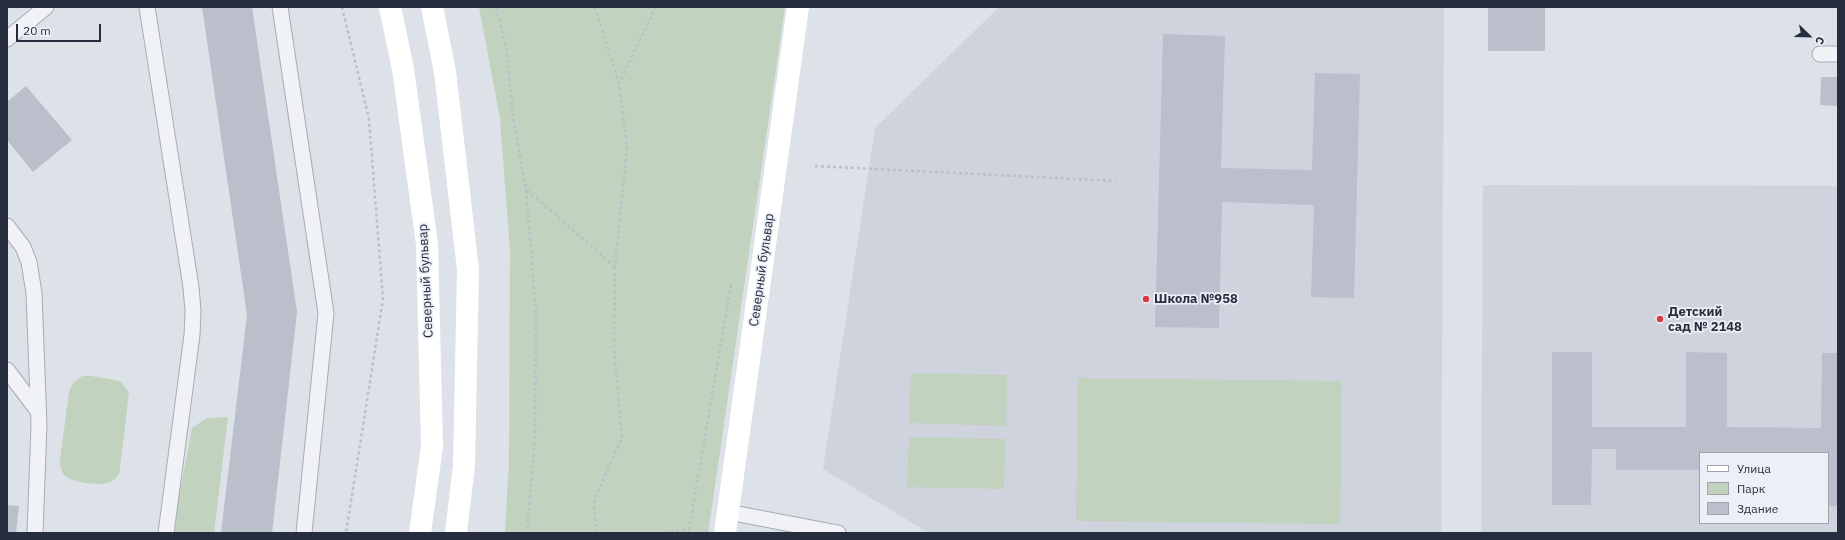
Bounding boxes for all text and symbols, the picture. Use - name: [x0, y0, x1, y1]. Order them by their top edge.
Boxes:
- scale bar: [18, 16, 103, 42]
- north arrow: [1789, 16, 1829, 56]
- text: 20 m: [23, 23, 51, 38]
- text: С: [1812, 35, 1828, 47]
- street label: Северный бульвар: [746, 212, 778, 328]
- street label: Северный бульвар: [415, 224, 437, 338]
- place label: Школа №958: [1154, 291, 1238, 307]
- marker: Школа №958: [1141, 294, 1151, 304]
- place label: Детский сад № 2148: [1668, 304, 1742, 335]
- marker: Детский сад № 2148: [1655, 314, 1665, 324]
- legend: [1699, 452, 1829, 524]
- text: Улица: [1737, 461, 1771, 476]
- text: Парк: [1737, 481, 1765, 496]
- text: Здание: [1737, 501, 1778, 516]

